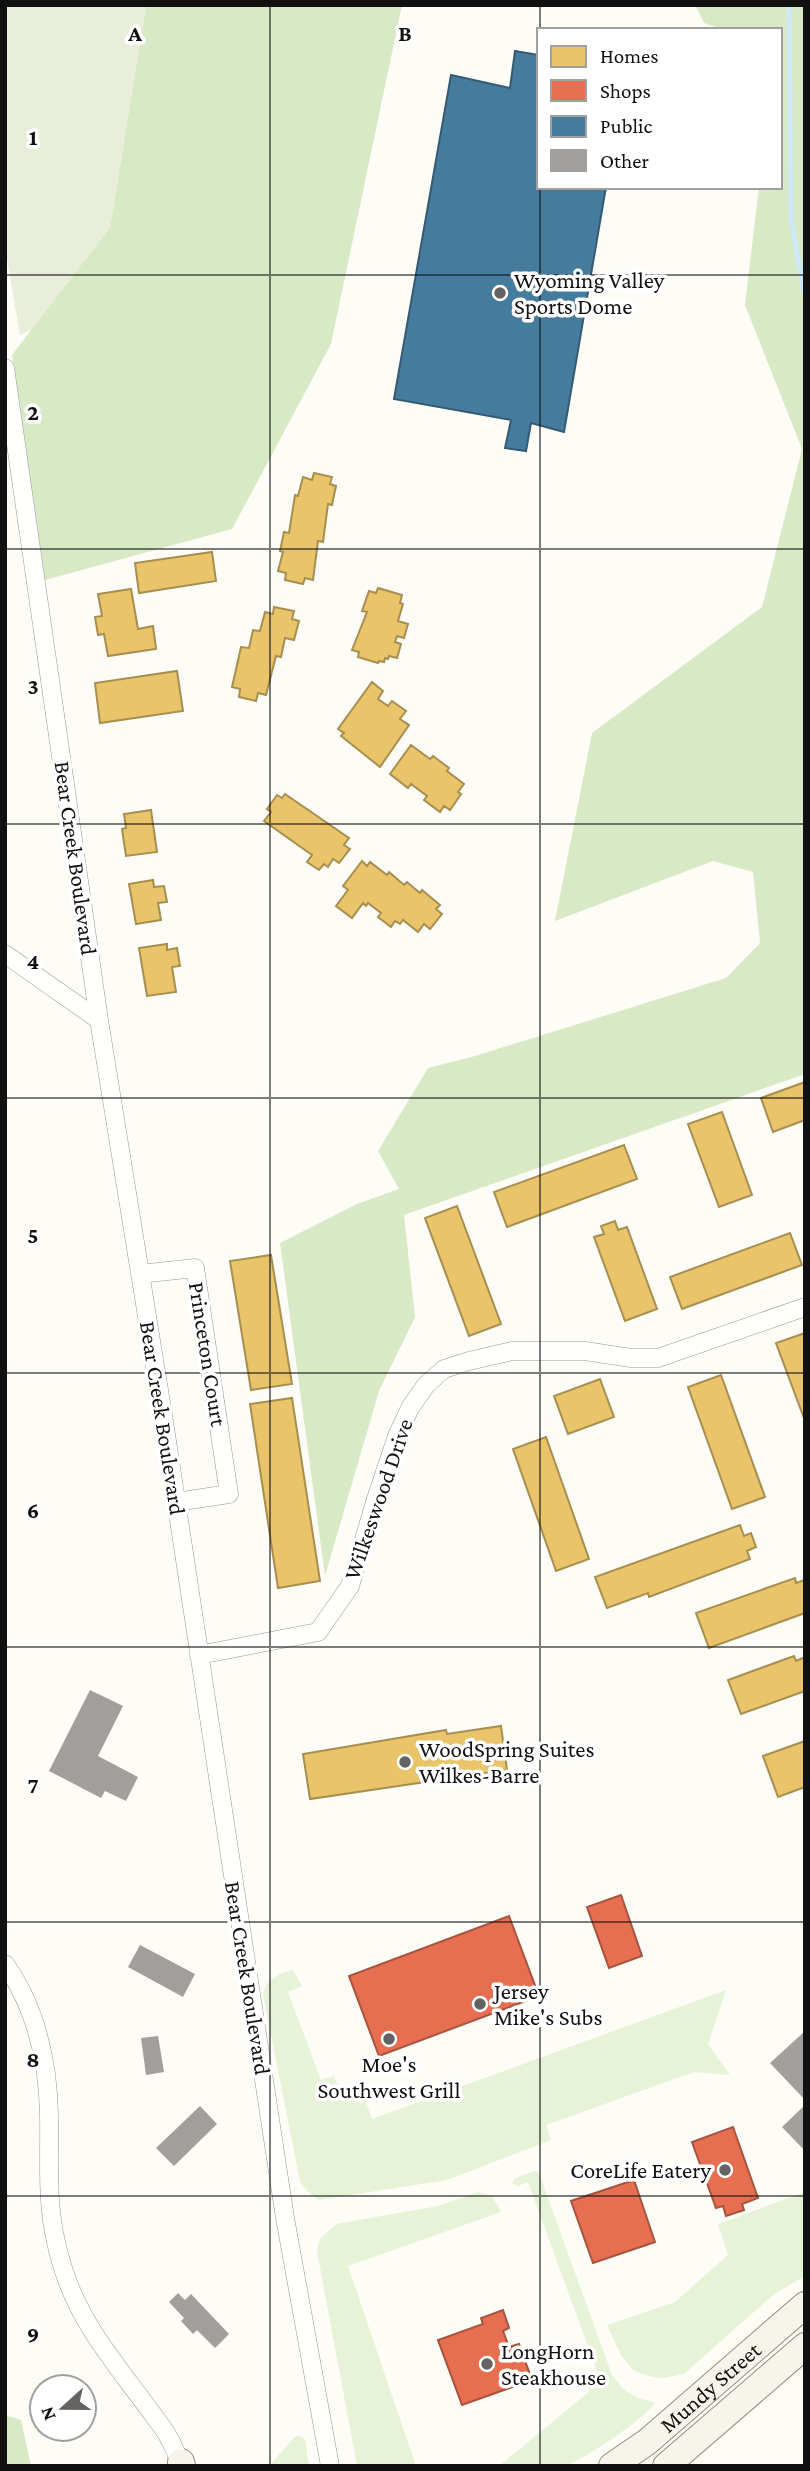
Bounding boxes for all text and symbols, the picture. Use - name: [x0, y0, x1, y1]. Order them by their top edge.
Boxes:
- text: A: [127, 20, 142, 46]
- text: B: [398, 20, 412, 46]
- legend: [537, 28, 782, 189]
- text: Homes: [600, 44, 659, 68]
- text: Shops: [600, 79, 651, 103]
- text: Public: [600, 114, 652, 138]
- text: 1: [29, 124, 38, 150]
- text: Other: [600, 149, 650, 173]
- place label: Wyoming Valley Sports Dome: [514, 267, 665, 319]
- marker: Wyoming Valley Sports Dome: [492, 285, 508, 301]
- text: 2: [27, 399, 39, 425]
- text: 3: [27, 673, 39, 699]
- street label: Bear Creek Boulevard: [50, 759, 102, 957]
- text: 4: [27, 948, 39, 974]
- text: 5: [27, 1222, 39, 1248]
- street label: Princeton Court: [184, 1280, 232, 1429]
- street label: Bear Creek Boulevard: [135, 1319, 191, 1517]
- street label: Wilkeswood Drive: [338, 1415, 418, 1583]
- text: 6: [27, 1497, 39, 1523]
- place label: WoodSpring Suites Wilkes-Barre: [419, 1736, 594, 1788]
- marker: WoodSpring Suites Wilkes-Barre: [397, 1754, 413, 1770]
- text: 7: [27, 1772, 39, 1798]
- street label: Bear Creek Boulevard: [220, 1879, 276, 2077]
- place label: Jersey Mike's Subs: [492, 1978, 602, 2030]
- marker: Jersey Mike's Subs: [472, 1996, 488, 2012]
- marker: Moe's Southwest Grill: [381, 2031, 397, 2047]
- text: 8: [26, 2046, 40, 2072]
- place label: Moe's Southwest Grill: [318, 2051, 460, 2103]
- place label: CoreLife Eatery: [570, 2157, 711, 2183]
- marker: CoreLife Eatery: [717, 2162, 733, 2178]
- text: 9: [27, 2321, 39, 2347]
- street label: Mundy Street: [655, 2336, 766, 2438]
- place label: LongHorn Steakhouse: [501, 2338, 606, 2390]
- marker: LongHorn Steakhouse: [479, 2356, 495, 2372]
- north arrow: [28, 2373, 98, 2443]
- text: N: [35, 2404, 60, 2424]

